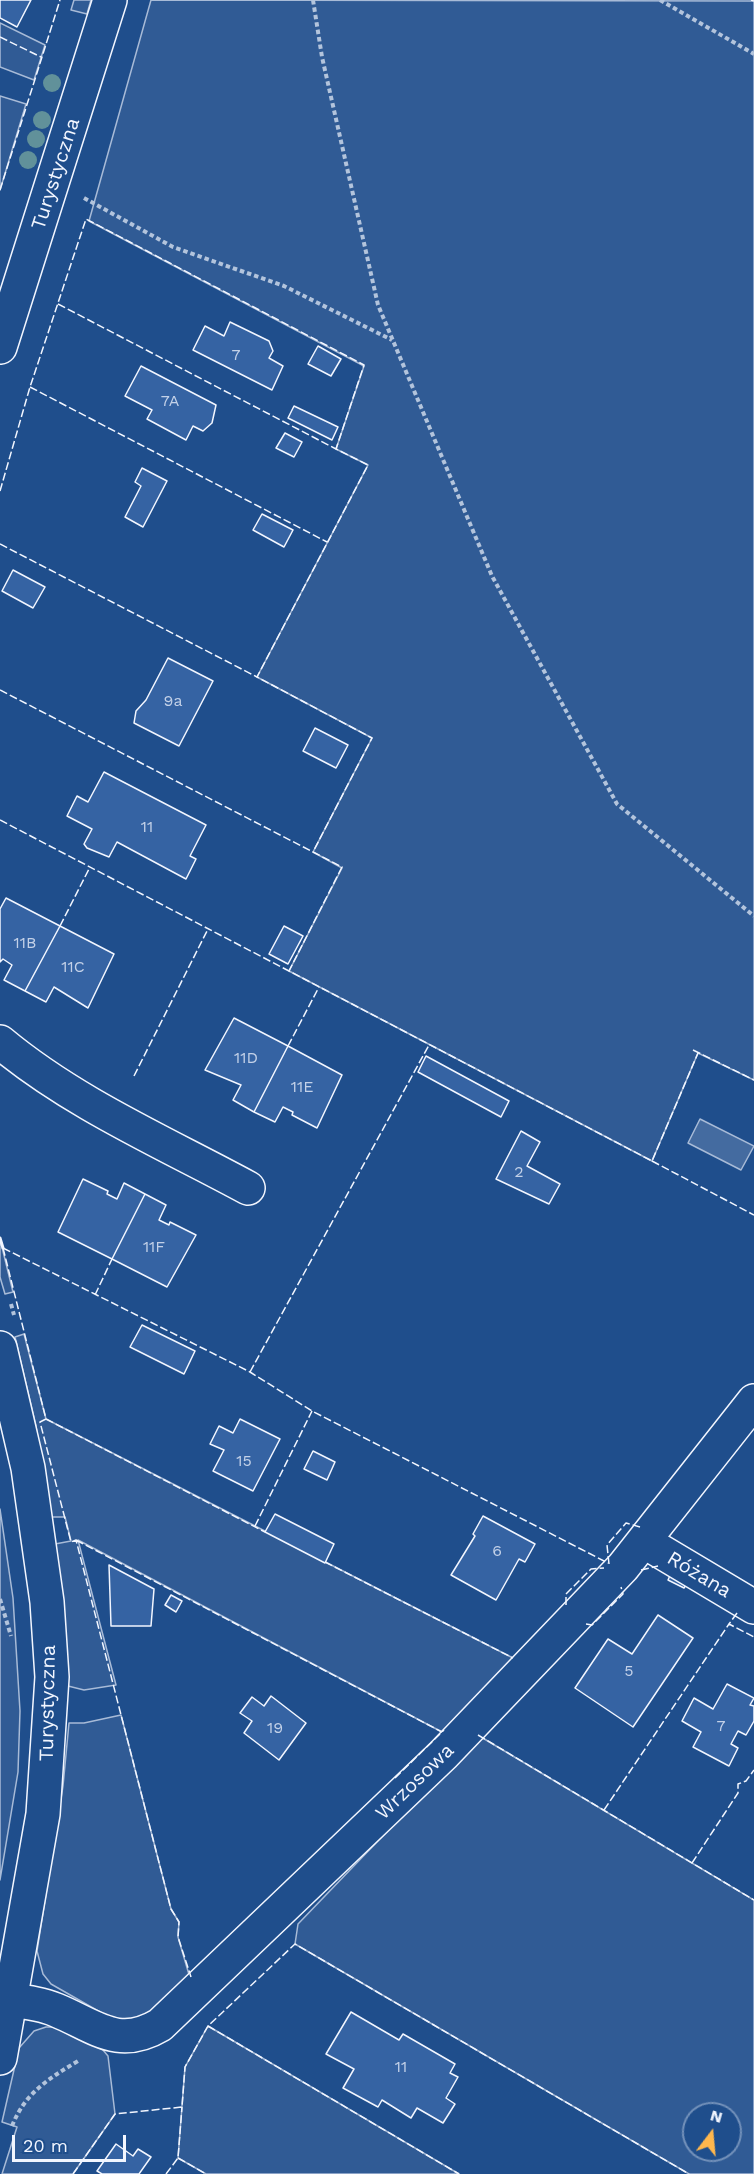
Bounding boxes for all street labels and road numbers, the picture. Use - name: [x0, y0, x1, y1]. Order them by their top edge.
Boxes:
- street label: Turystyczna: [27, 115, 85, 233]
- street label: Różana: [663, 1547, 735, 1603]
- street label: Turystyczna: [35, 1645, 61, 1761]
- street label: Wrzosowa: [371, 1739, 459, 1825]

